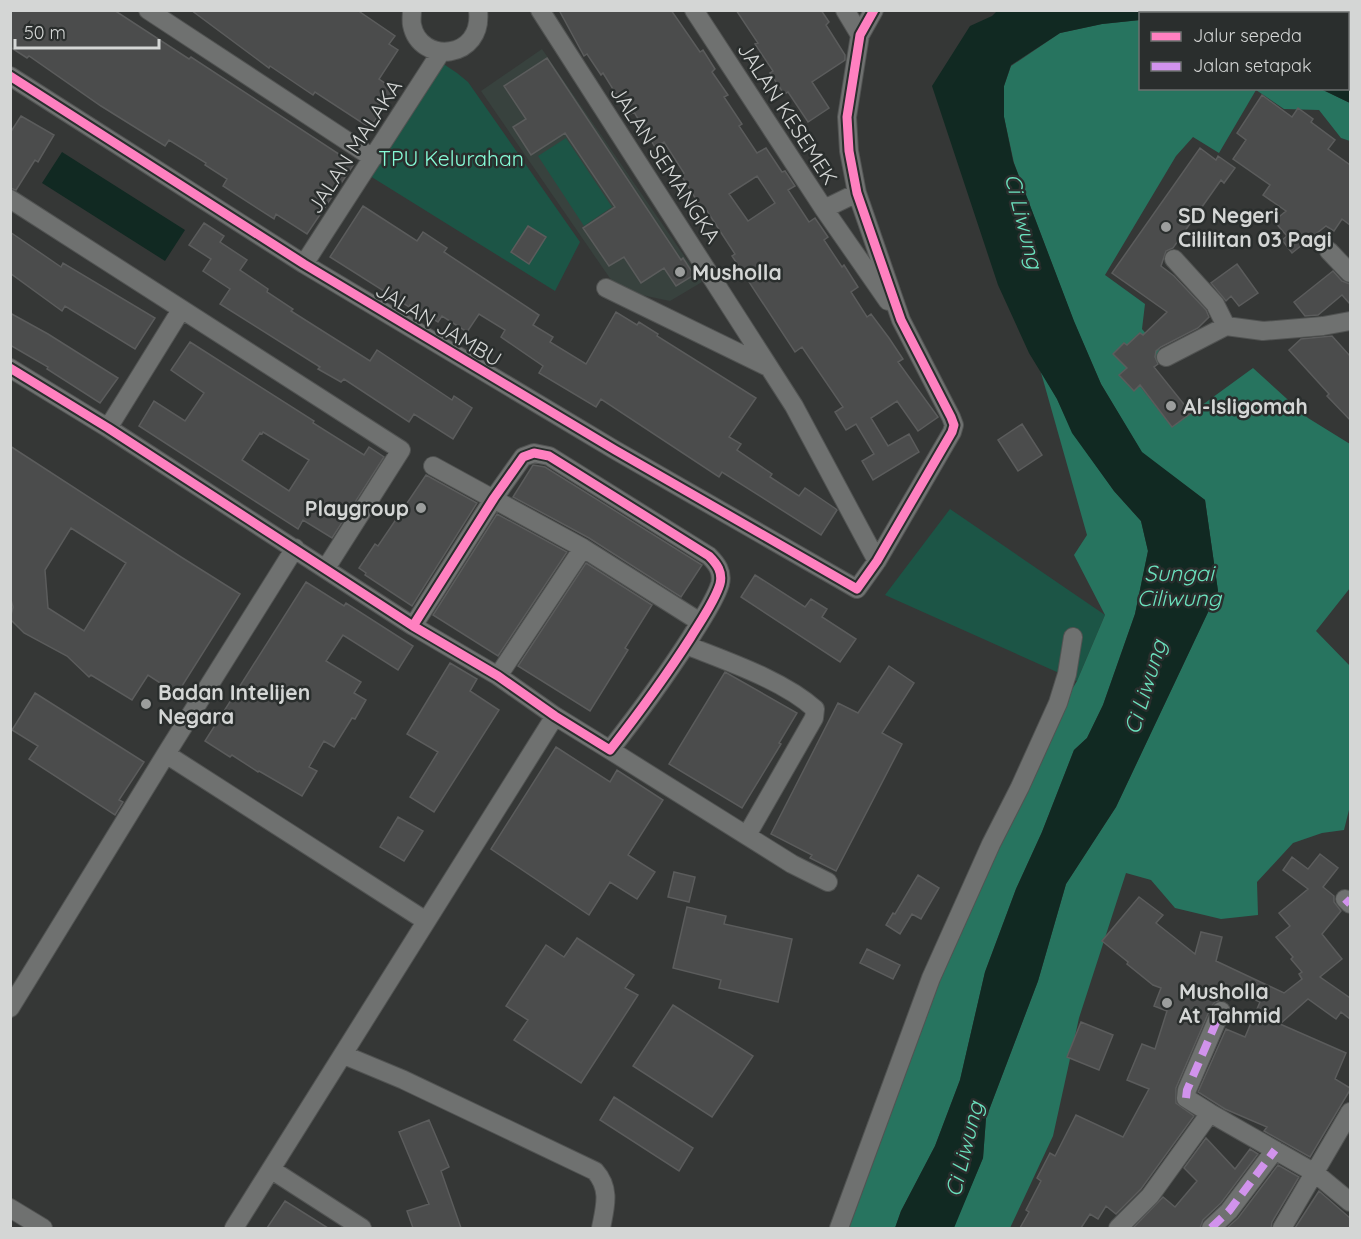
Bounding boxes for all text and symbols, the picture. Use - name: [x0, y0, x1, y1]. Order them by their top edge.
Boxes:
- scale bar: [15, 12, 159, 50]
- legend: [1139, 12, 1349, 90]
- text: 50 m: [24, 21, 66, 44]
- text: Jalur sepeda: [1193, 24, 1302, 47]
- street label: JALAN KESEMEK: [732, 37, 844, 189]
- text: Jalan setapak: [1193, 54, 1312, 77]
- street label: JALAN MALAKA: [301, 74, 407, 218]
- street label: JALAN SEMANGKA: [605, 80, 727, 248]
- park label: TPU Kelurahan: [378, 145, 524, 171]
- water label: Ci Liwung: [999, 171, 1050, 273]
- place label: SD Negeri Cililitan 03 Pagi: [1178, 202, 1332, 252]
- marker: SD Negeri Cililitan 03 Pagi: [1159, 220, 1173, 234]
- place label: Musholla: [692, 259, 782, 285]
- marker: Musholla: [673, 265, 687, 279]
- street label: JALAN JAMBU: [371, 276, 507, 372]
- place label: Al-Isligomah: [1183, 393, 1308, 419]
- marker: Al-Isligomah: [1164, 399, 1178, 413]
- place label: Playgroup: [305, 495, 409, 521]
- marker: Playgroup: [414, 501, 428, 515]
- water label: Sungai Ciliwung: [1137, 559, 1222, 612]
- water label: Ci Liwung: [1117, 635, 1173, 737]
- place label: Badan Intelijen Negara: [158, 679, 310, 729]
- marker: Badan Intelijen Negara: [139, 697, 153, 711]
- place label: Musholla At Tahmid: [1179, 978, 1281, 1028]
- marker: Musholla At Tahmid: [1160, 996, 1174, 1010]
- water label: Ci Liwung: [939, 1097, 990, 1199]

